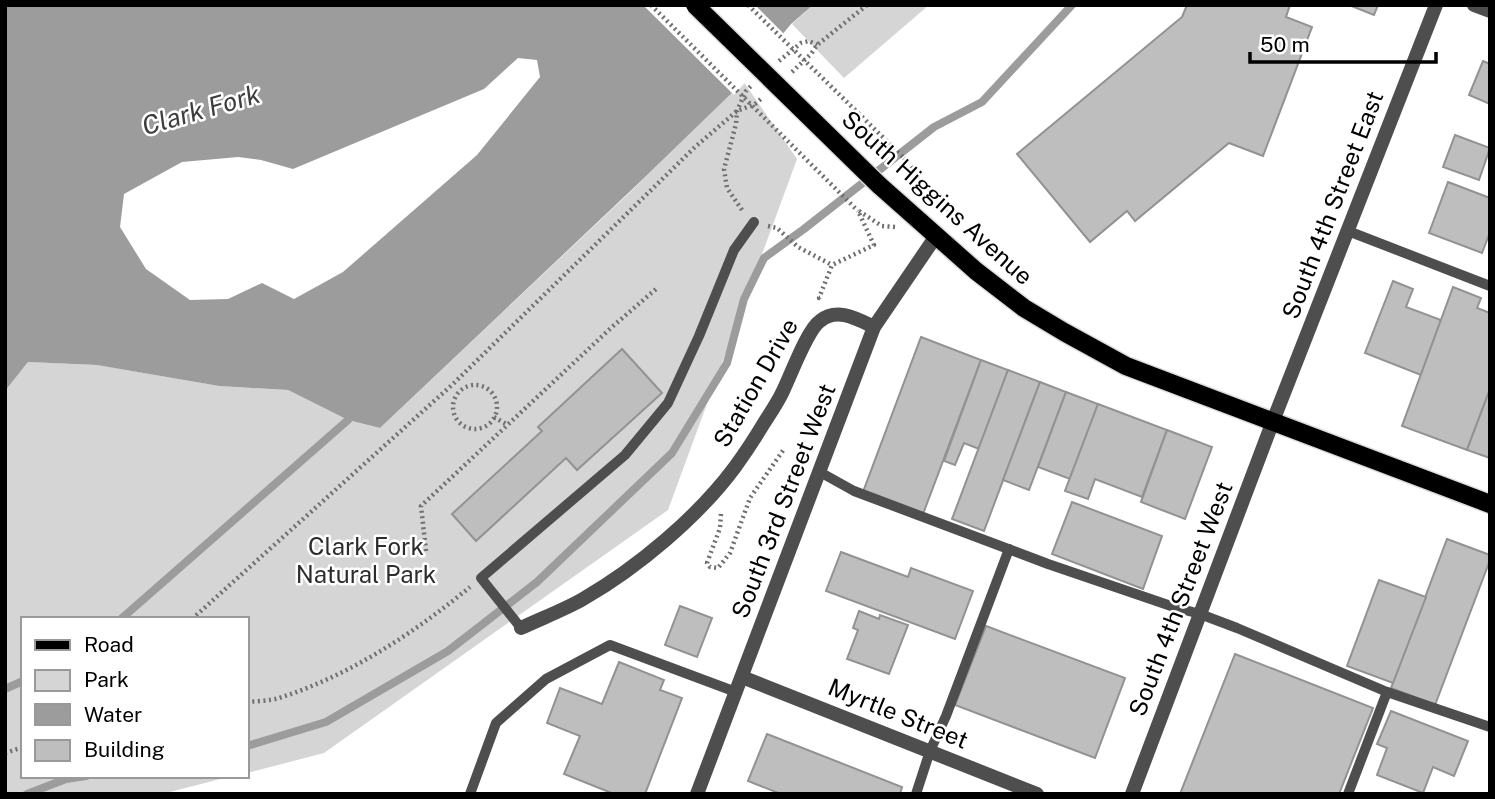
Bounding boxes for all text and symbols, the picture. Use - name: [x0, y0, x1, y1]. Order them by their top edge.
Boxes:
- scale bar: [1250, 21, 1436, 65]
- text: 50 m: [1260, 32, 1310, 57]
- water label: Clark Fork: [138, 78, 264, 141]
- street label: South 4th Street East: [1276, 87, 1388, 322]
- street label: South Higgins Avenue: [837, 104, 1039, 290]
- street label: Station Drive: [707, 313, 803, 452]
- street label: South 3rd Street West: [725, 379, 841, 622]
- street label: South 4th Street West: [1122, 478, 1238, 720]
- park label: Clark Fork Natural Park: [296, 532, 436, 588]
- legend: [21, 617, 248, 778]
- text: Road: [84, 632, 134, 657]
- text: Park: [84, 667, 129, 692]
- street label: Myrtle Street: [824, 672, 972, 754]
- text: Water: [84, 702, 142, 727]
- text: Building: [84, 737, 165, 762]

